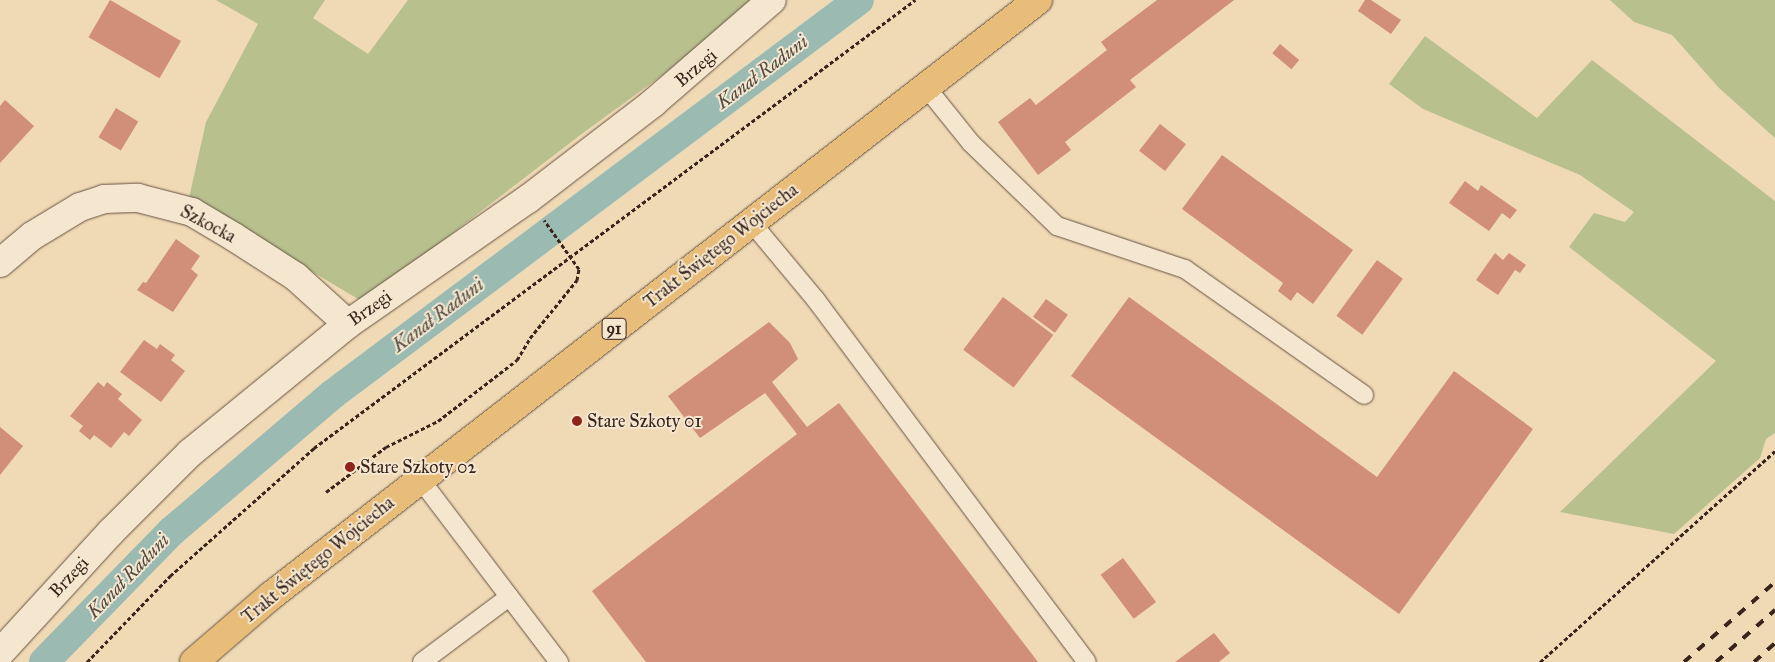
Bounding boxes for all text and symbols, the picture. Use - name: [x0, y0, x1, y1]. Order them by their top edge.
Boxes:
- water label: Kanał Raduni: [712, 30, 812, 114]
- street label: Brzegi: [671, 44, 721, 92]
- street label: Trakt Świętego Wojciecha: [640, 179, 802, 313]
- street label: Szkocka: [177, 200, 239, 248]
- water label: Kanał Raduni: [388, 273, 488, 357]
- street label: Brzegi: [344, 285, 396, 331]
- road number: 91: [602, 316, 626, 342]
- place label: Stare Szkoty 01: [587, 410, 701, 432]
- marker: Stare Szkoty 01: [571, 415, 583, 427]
- place label: Stare Szkoty 02: [360, 456, 476, 478]
- marker: Stare Szkoty 02: [344, 461, 356, 473]
- street label: Trakt Świętego Wojciecha: [238, 492, 398, 628]
- water label: Kanał Raduni: [82, 529, 174, 623]
- street label: Brzegi: [45, 552, 93, 602]

